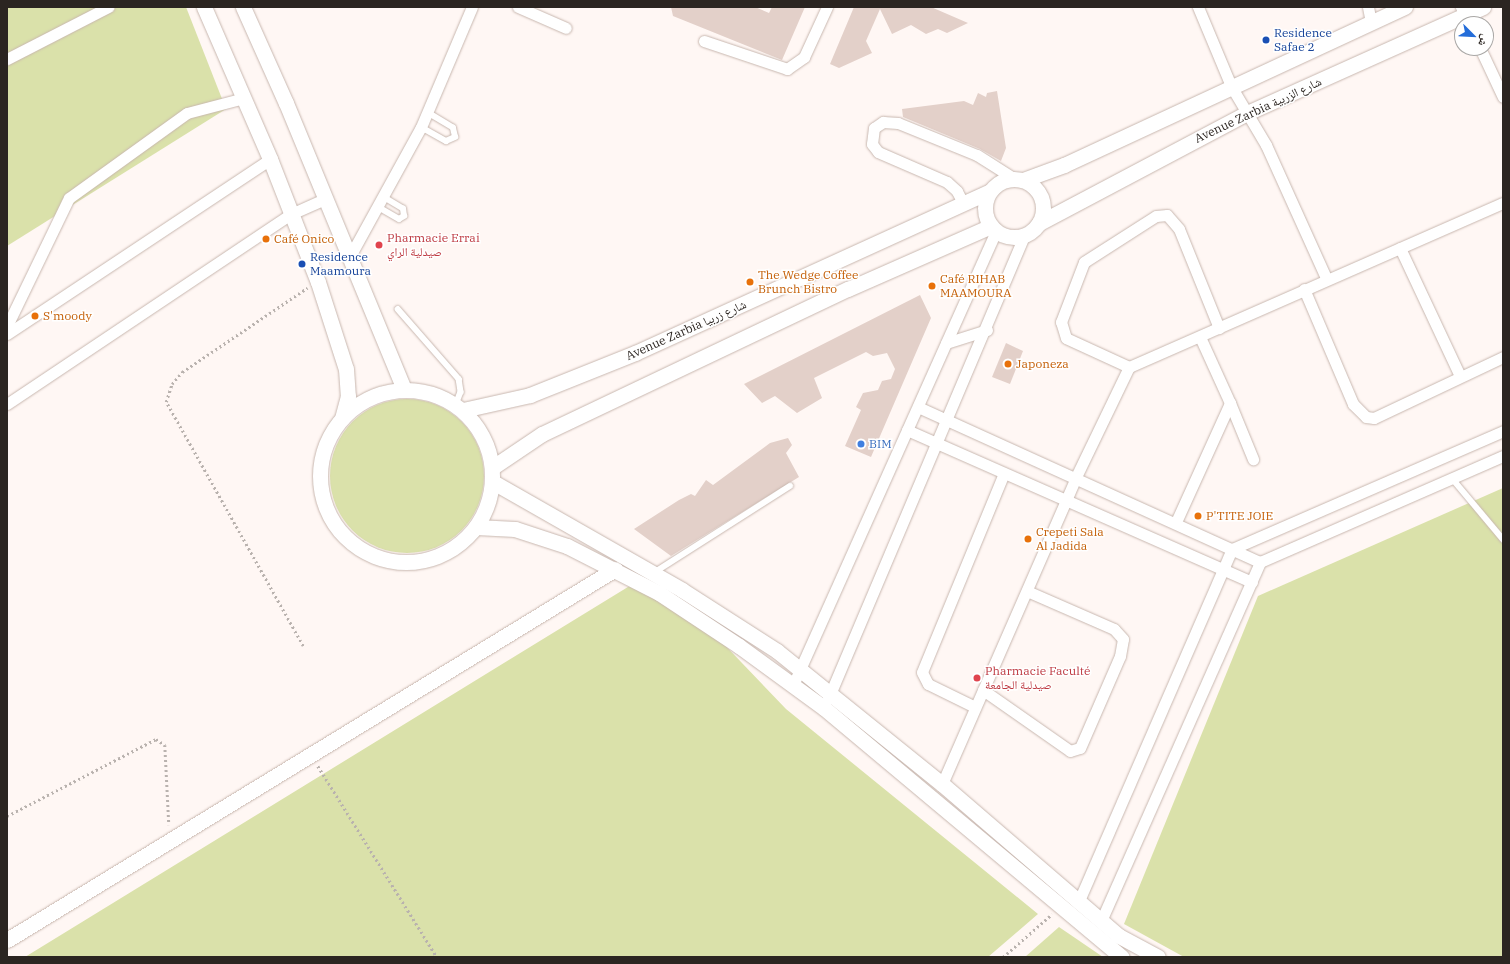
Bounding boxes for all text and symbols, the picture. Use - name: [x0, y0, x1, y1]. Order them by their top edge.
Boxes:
- north arrow: [1454, 16, 1494, 56]
- place label: Residence Safae 2: [1274, 26, 1332, 54]
- text: ش: [1475, 32, 1493, 49]
- marker: Residence Safae 2: [1261, 35, 1271, 45]
- street label: Avenue Zarbia شارع الزربية: [1192, 74, 1324, 146]
- place label: Pharmacie Errai صيدلية الراي: [387, 231, 480, 259]
- place label: Café Onico: [274, 232, 334, 246]
- marker: Café Onico: [261, 234, 271, 244]
- marker: Pharmacie Errai صيدلية الراي: [374, 240, 384, 250]
- place label: Residence Maamoura: [310, 250, 371, 278]
- marker: Residence Maamoura: [297, 259, 307, 269]
- place label: The Wedge Coffee Brunch Bistro: [758, 268, 858, 296]
- place label: Café RIHAB MAAMOURA: [940, 272, 1011, 300]
- marker: The Wedge Coffee Brunch Bistro: [745, 277, 755, 287]
- marker: Café RIHAB MAAMOURA: [927, 281, 937, 291]
- street label: Avenue Zarbia شارع زربيا: [624, 297, 748, 363]
- place label: S'moody: [43, 309, 92, 323]
- marker: S'moody: [30, 311, 40, 321]
- place label: Japoneza: [1016, 357, 1069, 371]
- marker: Japoneza: [1003, 359, 1013, 369]
- place label: BIM: [869, 437, 892, 451]
- marker: BIM: [856, 439, 866, 449]
- place label: P'TITE JOIE: [1206, 509, 1273, 523]
- marker: P'TITE JOIE: [1193, 511, 1203, 521]
- place label: Crepeti Sala Al Jadida: [1036, 525, 1104, 553]
- marker: Crepeti Sala Al Jadida: [1023, 534, 1033, 544]
- place label: Pharmacie Faculté صيدلية الجامعة: [985, 664, 1091, 692]
- marker: Pharmacie Faculté صيدلية الجامعة: [972, 673, 982, 683]

